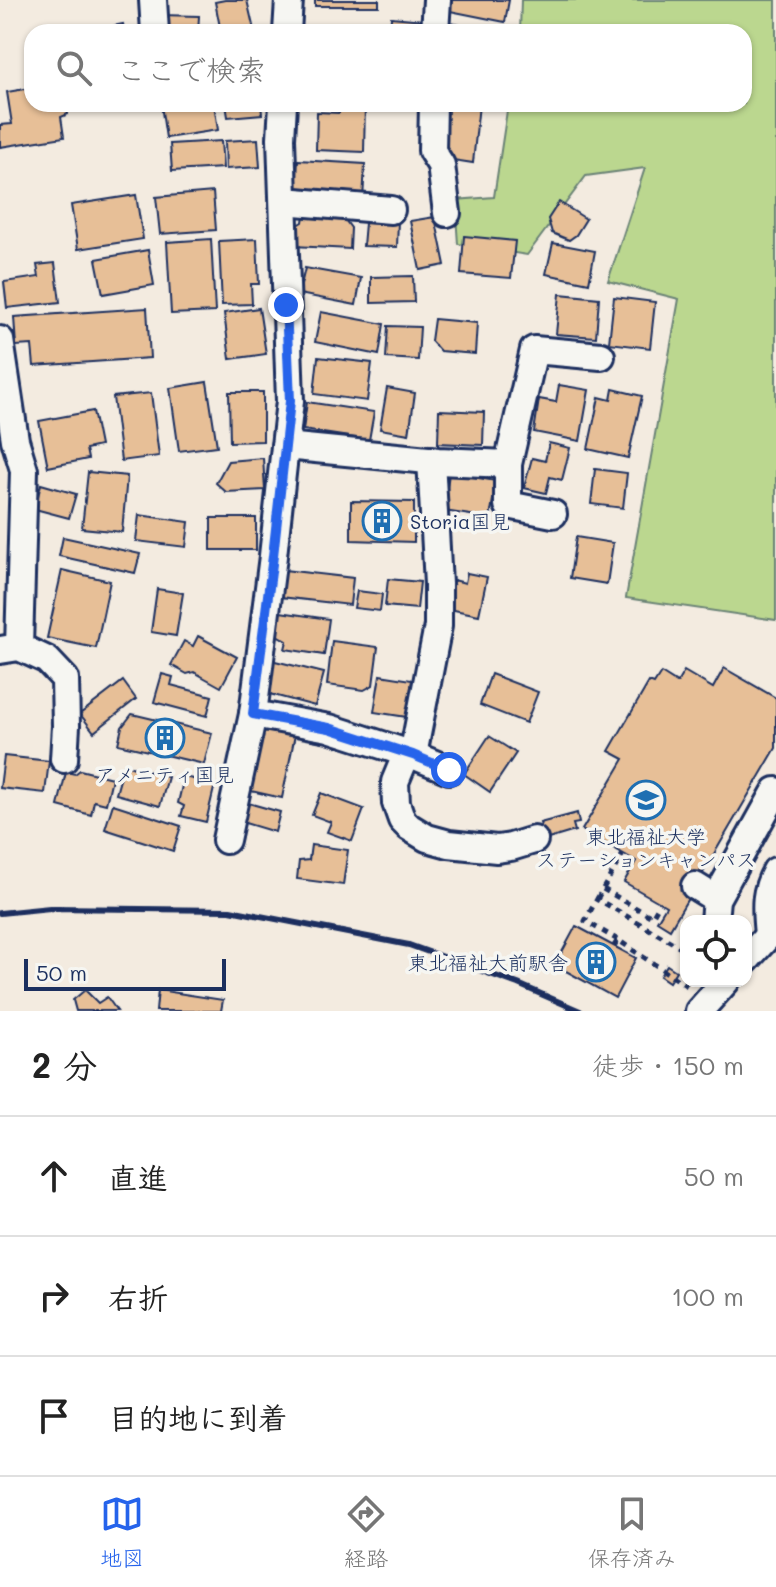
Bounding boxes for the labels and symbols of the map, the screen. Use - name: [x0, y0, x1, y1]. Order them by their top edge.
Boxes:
- route end: [268, 287, 304, 323]
- building icon: Storia国見: [361, 500, 403, 542]
- place label: Storia国見: [410, 508, 511, 534]
- building icon: アメニティ国見: [144, 717, 186, 759]
- route start: [431, 752, 467, 788]
- place label: アメニティ国見: [95, 761, 235, 787]
- school or university icon: 東北福祉大学 ステーションキャンパス: [625, 779, 667, 821]
- place label: 東北福祉大学 ステーションキャンパス: [536, 823, 756, 872]
- building icon: 東北福祉大前駅舎: [575, 941, 617, 983]
- place label: 東北福祉大前駅舎: [408, 949, 568, 975]
- scale bar: [24, 955, 226, 991]

